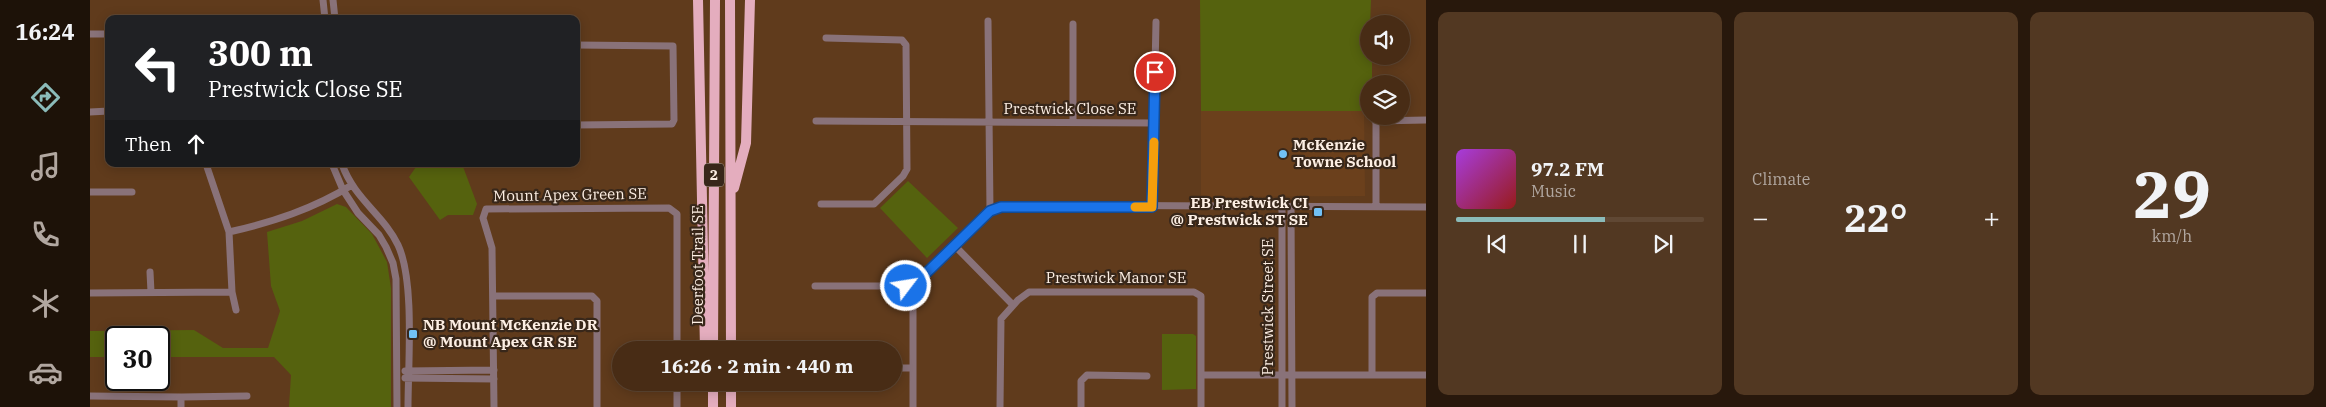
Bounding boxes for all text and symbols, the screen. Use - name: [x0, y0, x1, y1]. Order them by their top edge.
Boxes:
- map controls: [1360, 15, 1410, 125]
- button: sound: [1360, 15, 1410, 65]
- text: 16:24: [15, 17, 75, 46]
- text: 300 m: [208, 30, 313, 76]
- icon: left: [125, 35, 190, 100]
- pin: [1134, 51, 1176, 93]
- icon: arrive: [1141, 58, 1169, 86]
- text: Prestwick Close SE: [208, 74, 403, 103]
- button: layers: [1360, 75, 1410, 125]
- icon: directions: [28, 80, 63, 115]
- street label: Prestwick Close SE: [1004, 99, 1136, 118]
- icon: ahead: [182, 130, 210, 158]
- text: Then: [125, 132, 172, 156]
- place label: McKenzie Towne School: [1293, 135, 1396, 171]
- marker: McKenzie Towne School: [1277, 148, 1289, 160]
- icon: music: [28, 149, 63, 184]
- text: 29: [2133, 151, 2211, 236]
- text: 97.2 FM: [1531, 157, 1604, 181]
- road number: 2: [704, 164, 724, 186]
- text: Climate: [1752, 169, 1810, 189]
- text: Music: [1531, 181, 1576, 201]
- street label: Mount Apex Green SE: [493, 184, 647, 205]
- place label: EB Prestwick CI @ Prestwick ST SE: [1170, 193, 1308, 229]
- text: 22°: [1844, 193, 1908, 242]
- text: −: [1752, 199, 1769, 236]
- text: +: [1983, 199, 2000, 236]
- street label: Deerfoot Trail SE: [688, 205, 707, 325]
- marker: EB Prestwick CI @ Prestwick ST SE: [1312, 206, 1324, 218]
- icon: phone: [28, 217, 63, 252]
- text: km/h: [2152, 226, 2192, 246]
- icon: previous: [1483, 230, 1511, 258]
- icon: pause: [1566, 230, 1594, 258]
- icon: next: [1649, 230, 1677, 258]
- street label: Prestwick Street SE: [1258, 239, 1277, 375]
- position arrow: [879, 259, 931, 311]
- street label: Prestwick Manor SE: [1046, 268, 1186, 287]
- icon: climate: [28, 286, 63, 321]
- place label: NB Mount McKenzie DR @ Mount Apex GR SE: [423, 315, 598, 351]
- speed limit sign: 30: [105, 326, 170, 391]
- marker: NB Mount McKenzie DR @ Mount Apex GR SE: [407, 328, 419, 340]
- text: 16:26 · 2 min · 440 m: [661, 354, 853, 378]
- icon: car: [28, 355, 63, 390]

